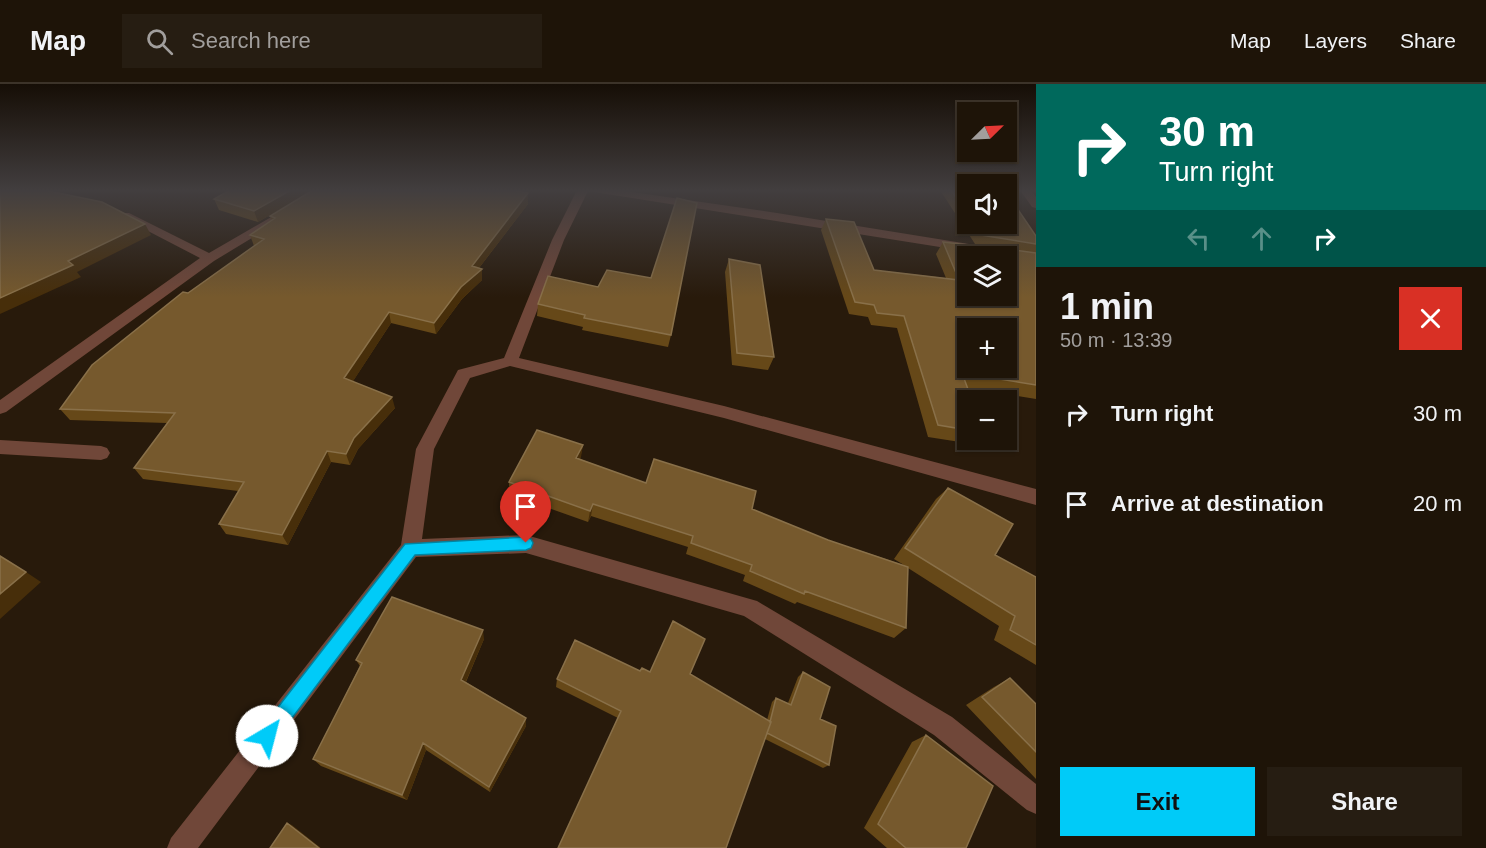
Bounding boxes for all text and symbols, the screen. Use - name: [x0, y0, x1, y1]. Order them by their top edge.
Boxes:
- search box: [122, 14, 542, 68]
- text: Map: [30, 25, 86, 56]
- icon: search: [143, 25, 176, 58]
- text: Search here: [191, 28, 311, 53]
- text: Map: [1230, 29, 1271, 52]
- text: Layers: [1304, 29, 1367, 52]
- text: Share: [1400, 29, 1456, 52]
- north arrow: [957, 102, 1017, 162]
- map controls: [957, 102, 1017, 450]
- icon: right: [1060, 108, 1138, 186]
- text: 30 m: [1159, 108, 1255, 155]
- text: Turn right: [1159, 157, 1274, 187]
- button: sound: [957, 174, 1017, 234]
- icon: left: [1182, 222, 1215, 255]
- icon: ahead: [1245, 222, 1278, 255]
- icon: right: [1308, 222, 1341, 255]
- button: layers: [957, 246, 1017, 306]
- text: 1 min: [1060, 286, 1154, 327]
- button: close: [1399, 287, 1462, 350]
- button: +: [957, 318, 1017, 378]
- text: 50 m · 13:39: [1060, 329, 1172, 351]
- button: −: [957, 390, 1017, 450]
- icon: right: [1060, 398, 1093, 431]
- text: Turn right: [1111, 401, 1213, 426]
- text: 30 m: [1413, 401, 1462, 426]
- pin: [500, 481, 551, 543]
- icon: arrive: [1060, 488, 1093, 521]
- icon: arrive: [509, 490, 542, 523]
- text: Arrive at destination: [1111, 491, 1324, 516]
- text: 20 m: [1413, 491, 1462, 516]
- position arrow: [235, 704, 299, 768]
- button: Exit: [1060, 767, 1255, 836]
- button: Share: [1267, 767, 1462, 836]

